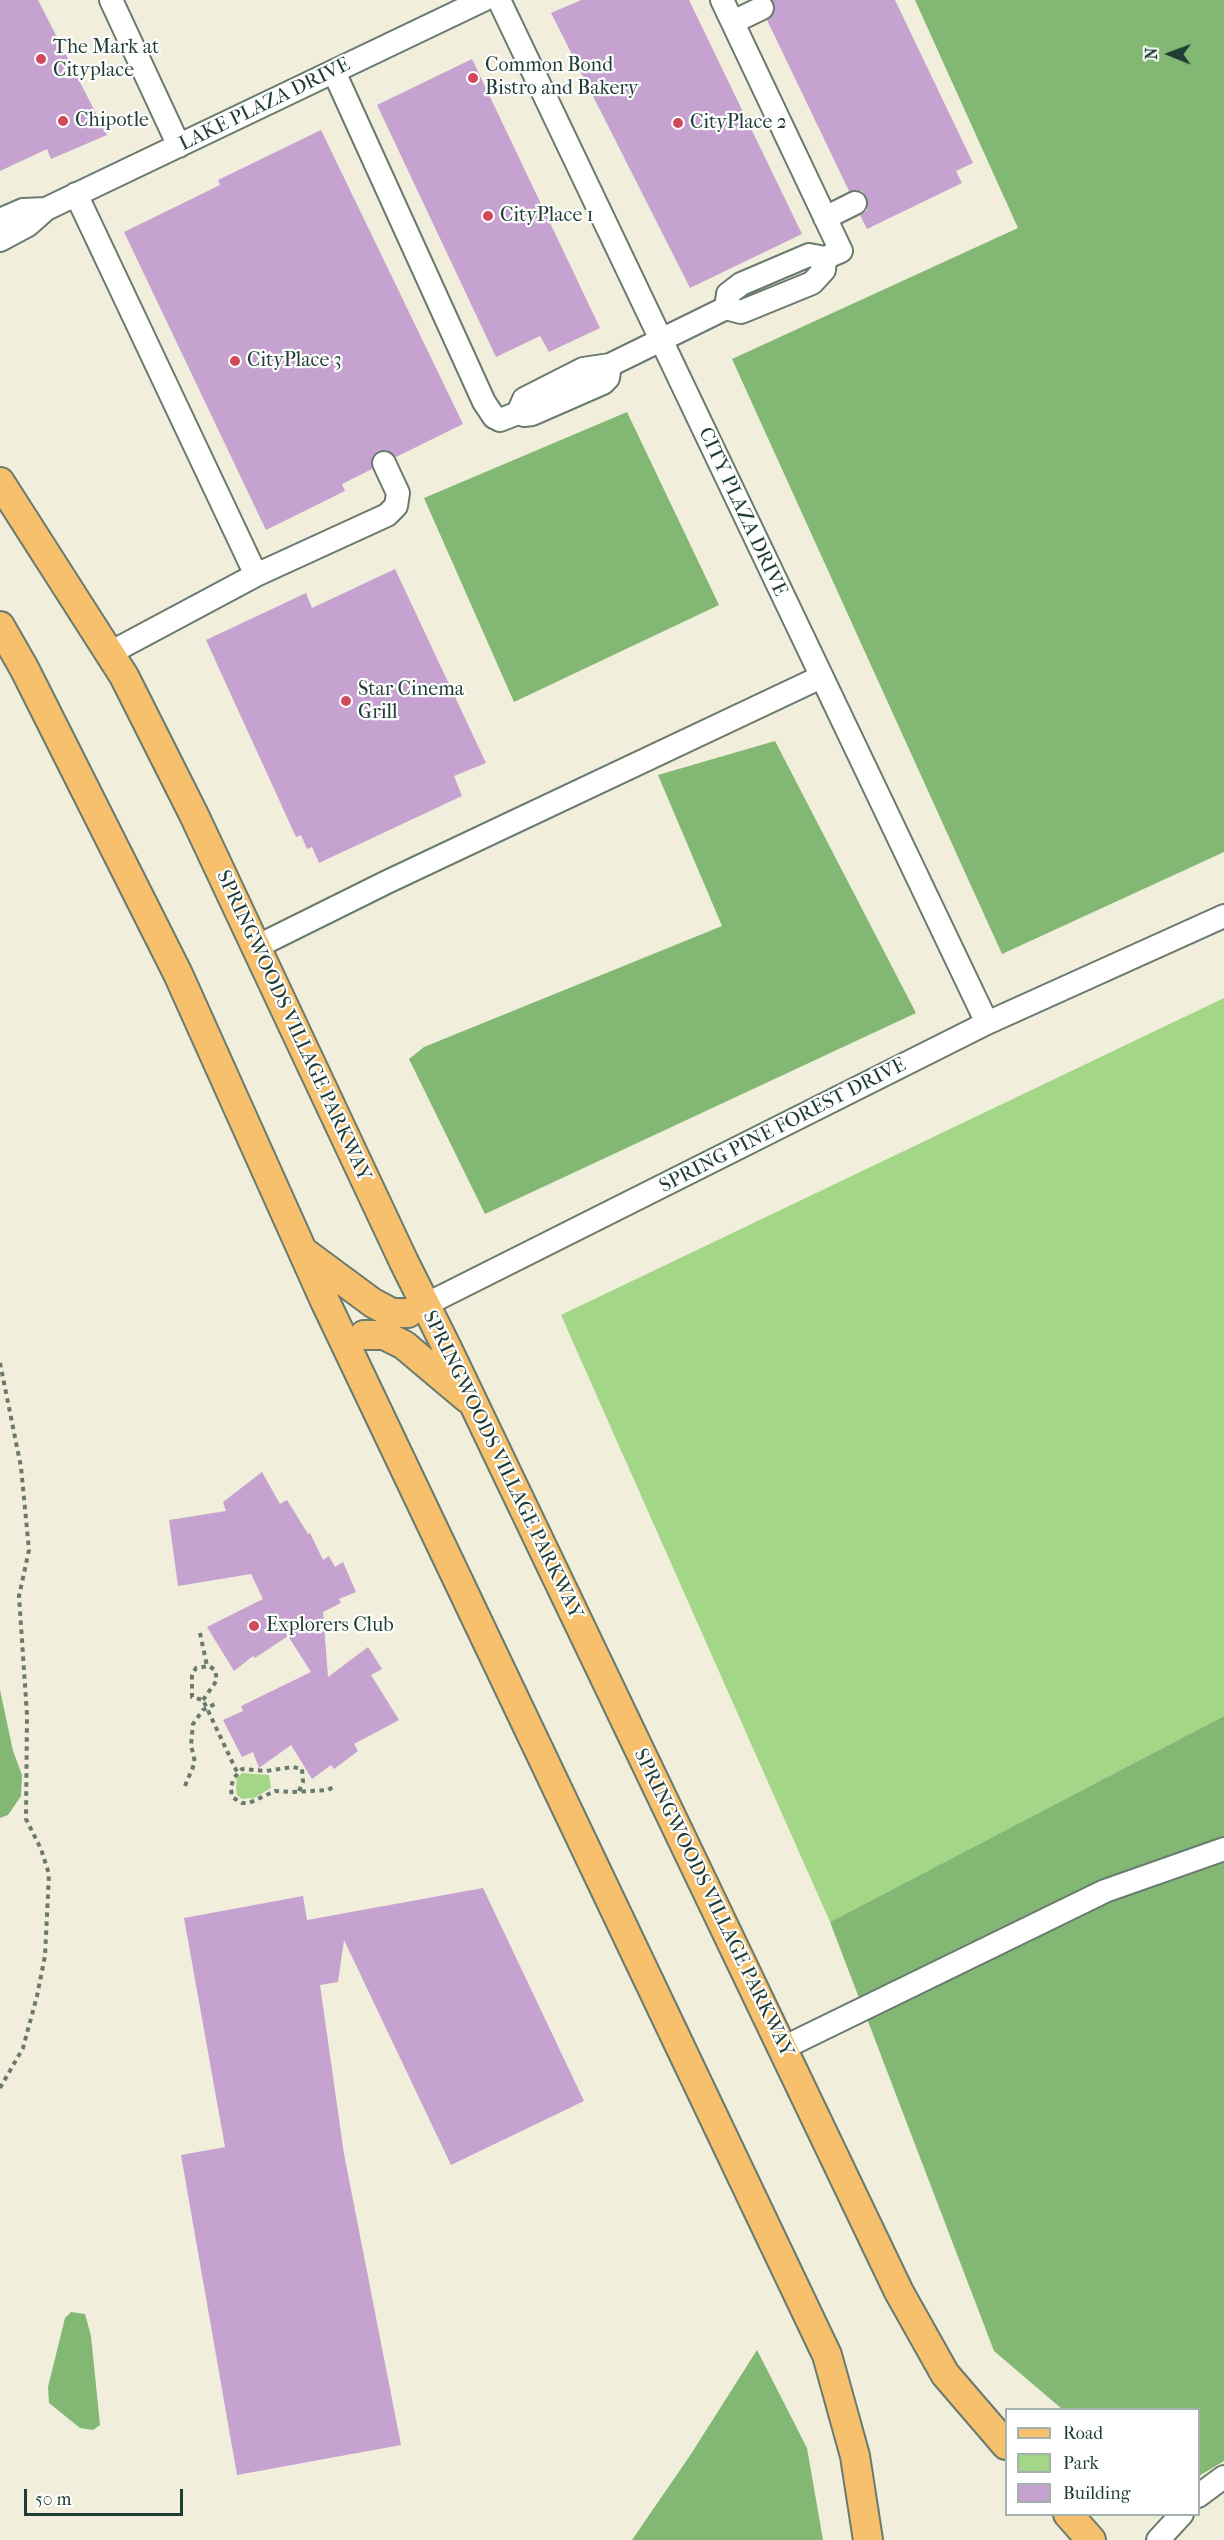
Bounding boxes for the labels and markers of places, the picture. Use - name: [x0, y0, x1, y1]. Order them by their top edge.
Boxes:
- place label: The Mark at Cityplace: [53, 36, 159, 83]
- marker: The Mark at Cityplace: [34, 52, 48, 66]
- place label: Common Bond Bistro and Bakery: [485, 54, 638, 101]
- marker: Common Bond Bistro and Bakery: [466, 71, 480, 85]
- place label: Chipotle: [75, 109, 149, 133]
- place label: CityPlace 2: [690, 111, 787, 135]
- marker: Chipotle: [56, 114, 70, 128]
- marker: CityPlace 2: [671, 116, 685, 130]
- place label: CityPlace 1: [500, 204, 594, 228]
- marker: CityPlace 1: [481, 209, 495, 223]
- place label: CityPlace 3: [247, 349, 342, 373]
- marker: CityPlace 3: [228, 354, 242, 368]
- place label: Star Cinema Grill: [358, 678, 464, 725]
- marker: Star Cinema Grill: [339, 694, 353, 708]
- place label: Explorers Club: [266, 1614, 394, 1638]
- marker: Explorers Club: [247, 1619, 261, 1633]

